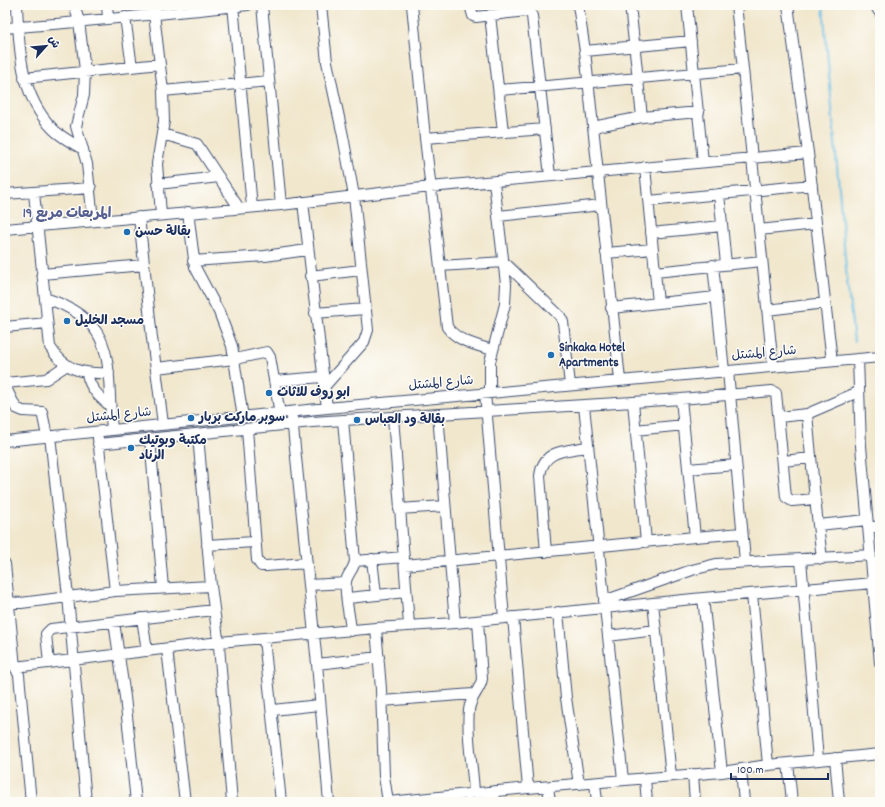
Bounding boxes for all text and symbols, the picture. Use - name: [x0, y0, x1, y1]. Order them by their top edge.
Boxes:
- north arrow: [26, 26, 66, 66]
- text: ش: [43, 33, 63, 51]
- district label: المربعات مربع 19: [23, 204, 112, 224]
- place label: بقالة حسن: [135, 223, 191, 242]
- marker: بقالة حسن: [122, 227, 132, 237]
- place label: مسجد الخليل: [75, 312, 144, 331]
- marker: مسجد الخليل: [62, 316, 72, 326]
- place label: Sinkaka Hotel Apartments: [559, 339, 626, 373]
- street label: شارع المشتل: [731, 342, 797, 366]
- marker: Sinkaka Hotel Apartments: [546, 350, 556, 360]
- street label: شارع المشتل: [408, 372, 474, 396]
- place label: ابو روف للاثاث: [277, 384, 350, 403]
- marker: ابو روف للاثاث: [264, 388, 274, 398]
- street label: شارع المشتل: [86, 403, 152, 429]
- place label: سوبر ماركت بربار: [198, 409, 285, 428]
- place label: بقالة ود العباس: [365, 411, 445, 430]
- marker: سوبر ماركت بربار: [186, 413, 196, 423]
- marker: بقالة ود العباس: [352, 415, 362, 425]
- place label: مكتبة وبوتيك الرناد: [139, 432, 207, 466]
- marker: مكتبة وبوتيك الرناد: [126, 443, 136, 453]
- scale bar: [731, 755, 828, 781]
- text: 100 m: [737, 762, 764, 779]

